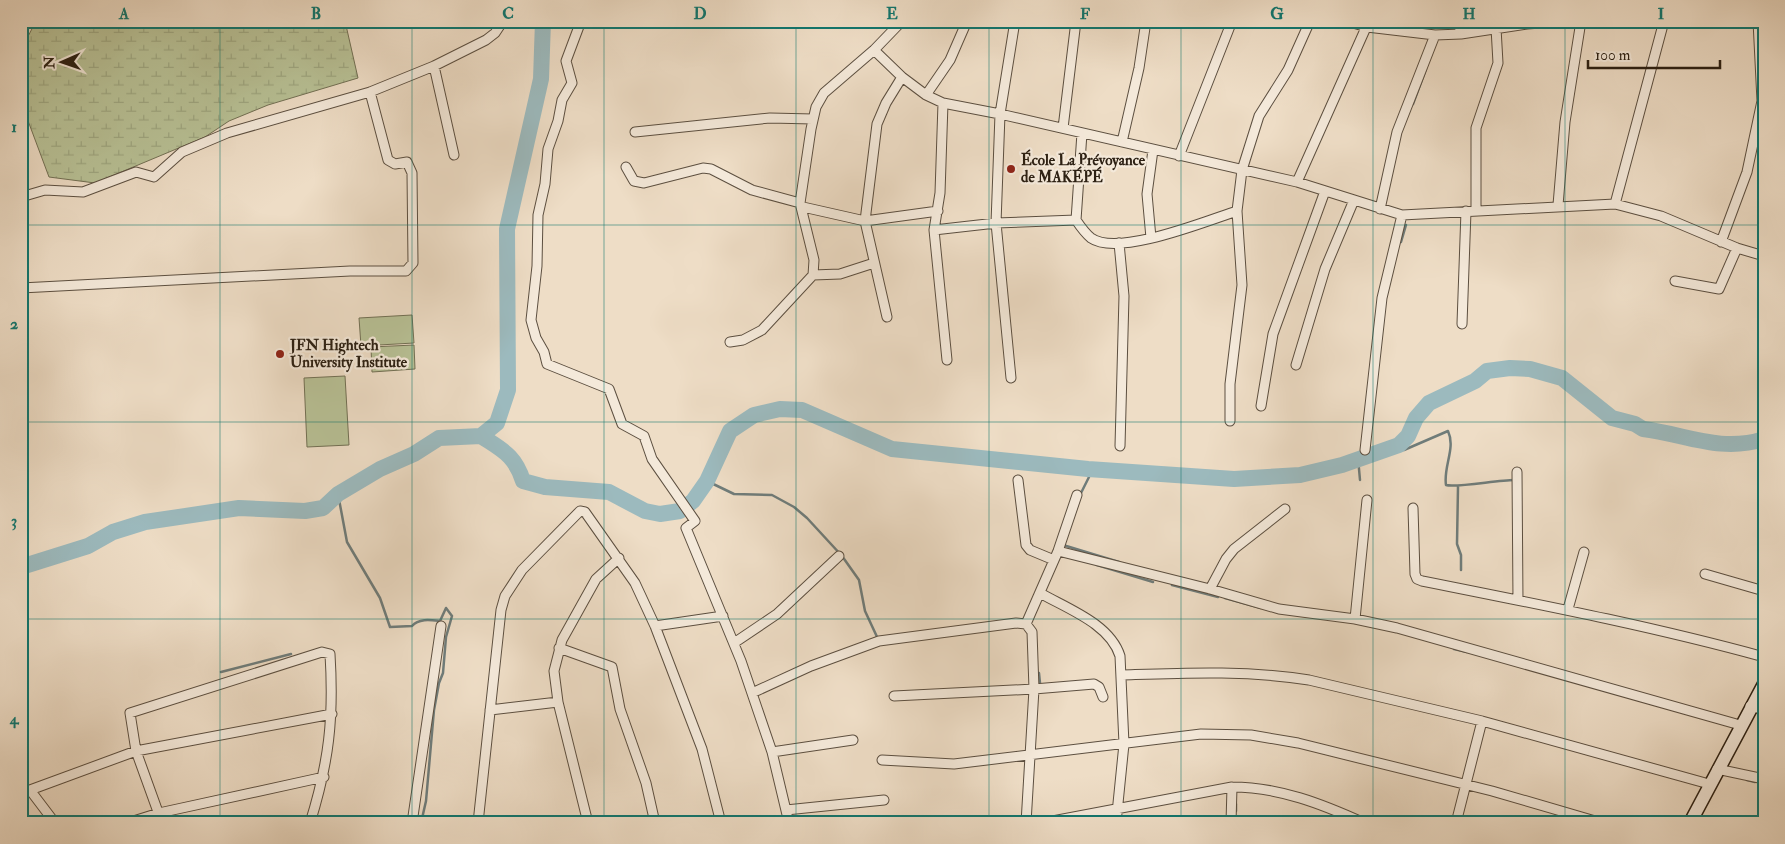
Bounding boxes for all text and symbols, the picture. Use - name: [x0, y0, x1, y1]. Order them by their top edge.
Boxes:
- text: A: [118, 4, 130, 24]
- text: B: [311, 4, 321, 24]
- text: C: [502, 4, 514, 24]
- text: D: [693, 4, 707, 24]
- text: E: [886, 4, 898, 24]
- text: F: [1080, 4, 1090, 24]
- text: G: [1270, 4, 1284, 24]
- text: H: [1462, 4, 1476, 24]
- text: I: [1658, 4, 1665, 24]
- north arrow: [38, 38, 88, 88]
- scale bar: [1588, 38, 1720, 70]
- text: 100 m: [1595, 46, 1631, 65]
- text: N: [41, 55, 58, 70]
- text: 1: [11, 117, 17, 137]
- place label: École La Prévoyance de MAKÉPÉ: [1021, 149, 1146, 187]
- marker: École La Prévoyance de MAKÉPÉ: [1005, 163, 1017, 175]
- text: 2: [10, 314, 18, 334]
- place label: JFN Hightech University Institute: [289, 336, 408, 373]
- marker: JFN Hightech University Institute: [274, 348, 286, 360]
- text: 3: [11, 511, 17, 531]
- text: 4: [9, 709, 20, 729]

